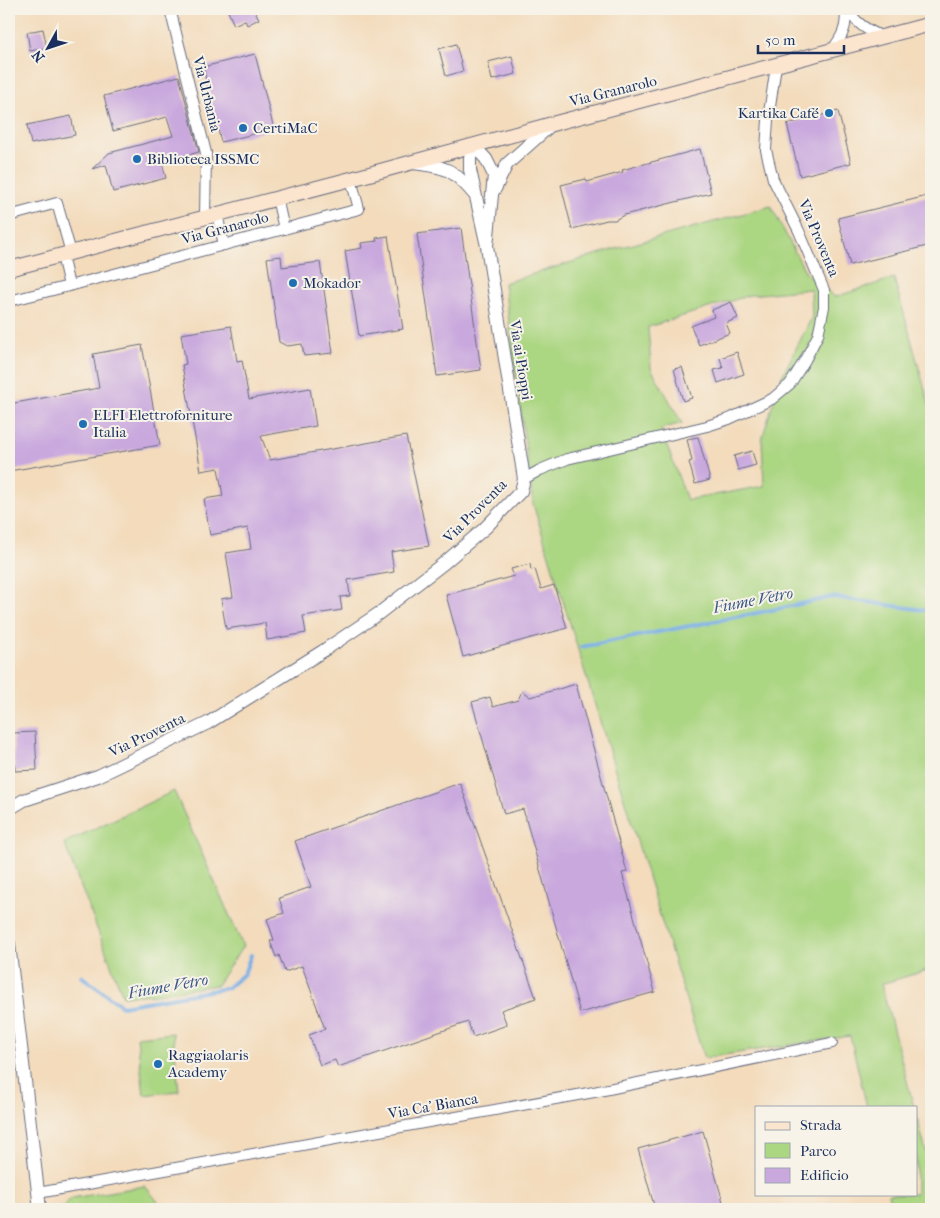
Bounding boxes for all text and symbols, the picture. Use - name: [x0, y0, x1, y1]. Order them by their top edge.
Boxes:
- north arrow: [22, 22, 72, 72]
- scale bar: [758, 22, 844, 54]
- text: 50 m: [765, 31, 796, 49]
- text: N: [28, 46, 48, 66]
- street label: Via Urbania: [189, 53, 225, 135]
- street label: Via Granarolo: [567, 71, 659, 111]
- place label: Kartika Café: [738, 104, 820, 122]
- marker: Kartika Café: [823, 107, 835, 119]
- place label: CertiMaC: [253, 119, 318, 137]
- marker: CertiMaC: [237, 122, 249, 134]
- place label: Biblioteca ISSMC: [147, 150, 259, 168]
- marker: Biblioteca ISSMC: [131, 153, 143, 165]
- street label: Via Proventa: [794, 196, 844, 280]
- street label: Via Granarolo: [179, 208, 271, 249]
- place label: Mokador: [303, 274, 361, 292]
- marker: Mokador: [287, 277, 299, 289]
- street label: Via ai Pioppi: [506, 318, 536, 402]
- place label: ELFI Elettroforniture Italia: [93, 406, 233, 441]
- marker: ELFI Elettroforniture Italia: [77, 418, 89, 430]
- street label: Via Proventa: [439, 475, 511, 547]
- water label: Fiume Vetro: [710, 583, 795, 617]
- street label: Via Proventa: [105, 708, 189, 762]
- water label: Fiume Vetro: [126, 970, 210, 1003]
- place label: Raggiaolaris Academy: [167, 1046, 249, 1081]
- marker: Raggiaolaris Academy: [152, 1058, 164, 1070]
- street label: Via Ca' Bianca: [386, 1089, 480, 1123]
- legend: [755, 1106, 918, 1196]
- text: Strada: [800, 1116, 843, 1134]
- text: Parco: [800, 1142, 837, 1160]
- text: Edificio: [800, 1166, 849, 1184]

